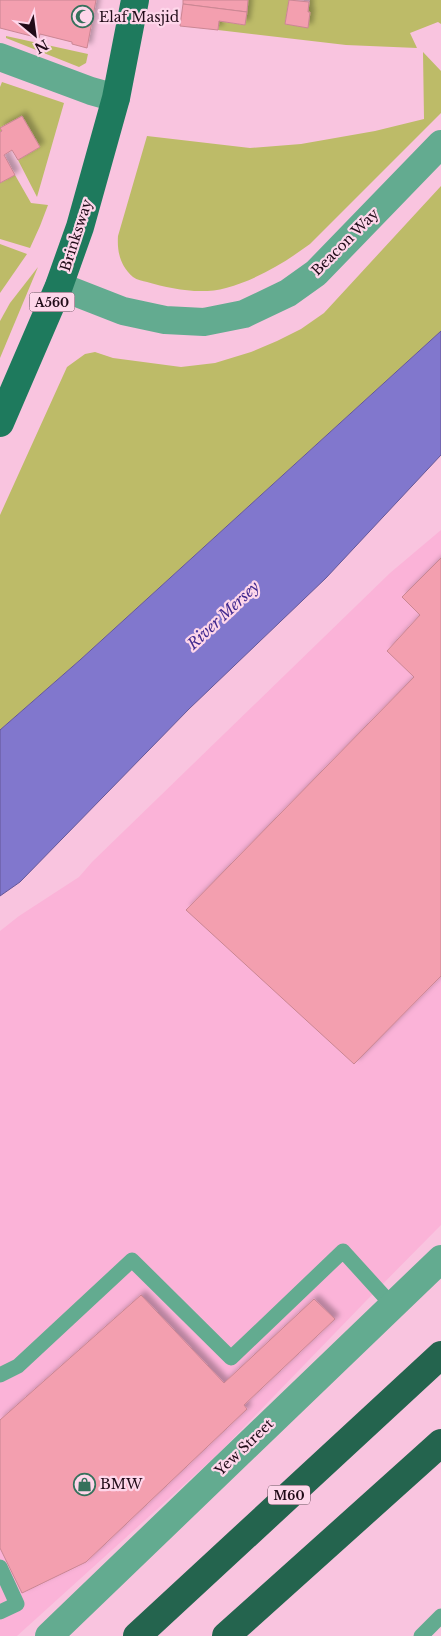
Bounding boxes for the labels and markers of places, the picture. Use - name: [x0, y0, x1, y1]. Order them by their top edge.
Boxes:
- mosque icon: Elaf Masjid: [71, 5, 95, 29]
- place label: Elaf Masjid: [99, 8, 180, 26]
- shop icon: BMW: [72, 1472, 96, 1496]
- place label: BMW: [100, 1475, 143, 1493]

